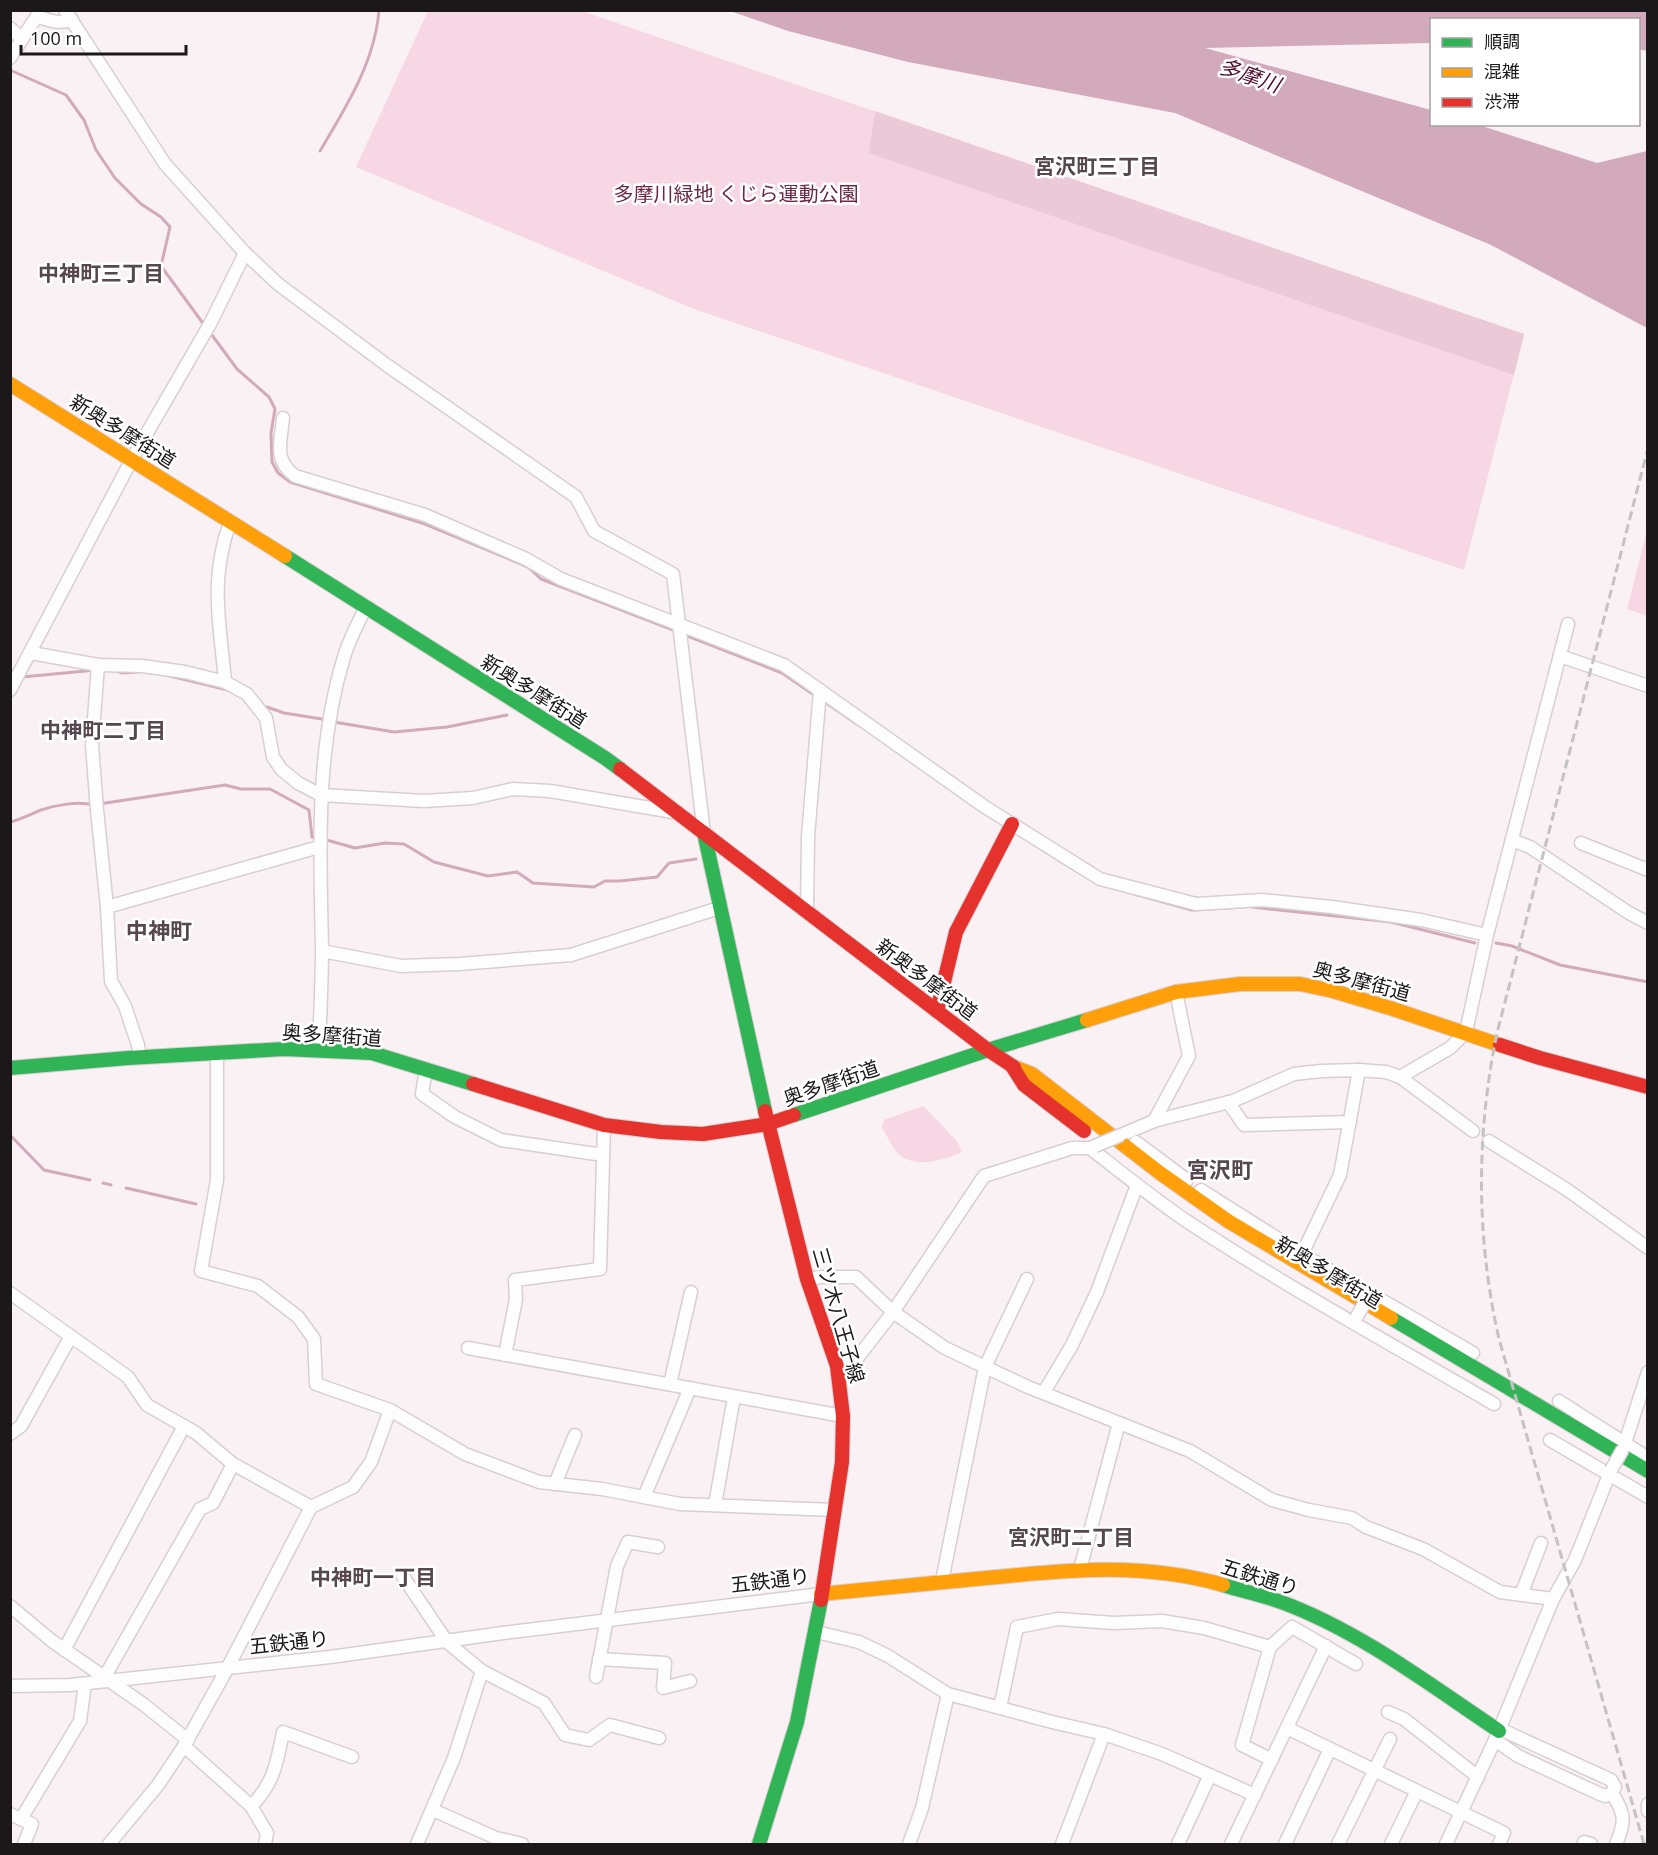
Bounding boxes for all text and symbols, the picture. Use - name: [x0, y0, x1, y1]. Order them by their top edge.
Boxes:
- scale bar: [21, 18, 186, 56]
- legend: [1430, 18, 1640, 126]
- text: 100 m: [30, 26, 82, 50]
- text: 順調: [1484, 29, 1520, 53]
- water label: 多摩川: [1216, 52, 1286, 99]
- text: 混雑: [1484, 59, 1520, 83]
- text: 渋滞: [1484, 89, 1520, 113]
- district label: 宮沢町三丁目: [1034, 152, 1160, 180]
- park label: 多摩川緑地 くじら運動公園: [613, 180, 859, 207]
- district label: 中神町三丁目: [38, 259, 164, 287]
- street label: 新奥多摩街道: [65, 388, 181, 474]
- street label: 新奥多摩街道: [476, 648, 592, 734]
- district label: 中神町二丁目: [40, 716, 166, 744]
- district label: 中神町: [126, 915, 192, 945]
- street label: 新奥多摩街道: [871, 932, 983, 1026]
- street label: 奥多摩街道: [1310, 955, 1414, 1007]
- street label: 奥多摩街道: [281, 1018, 383, 1052]
- street label: 奥多摩街道: [779, 1054, 883, 1112]
- district label: 宮沢町: [1187, 1154, 1253, 1184]
- street label: 新奥多摩街道: [1271, 1230, 1387, 1314]
- street label: 三ツ木八王子線: [807, 1244, 871, 1386]
- district label: 宮沢町二丁目: [1008, 1523, 1134, 1551]
- street label: 五鉄通り: [1218, 1552, 1302, 1602]
- street label: 五鉄通り: [729, 1562, 811, 1598]
- district label: 中神町一丁目: [310, 1563, 436, 1591]
- street label: 五鉄通り: [248, 1624, 330, 1660]

